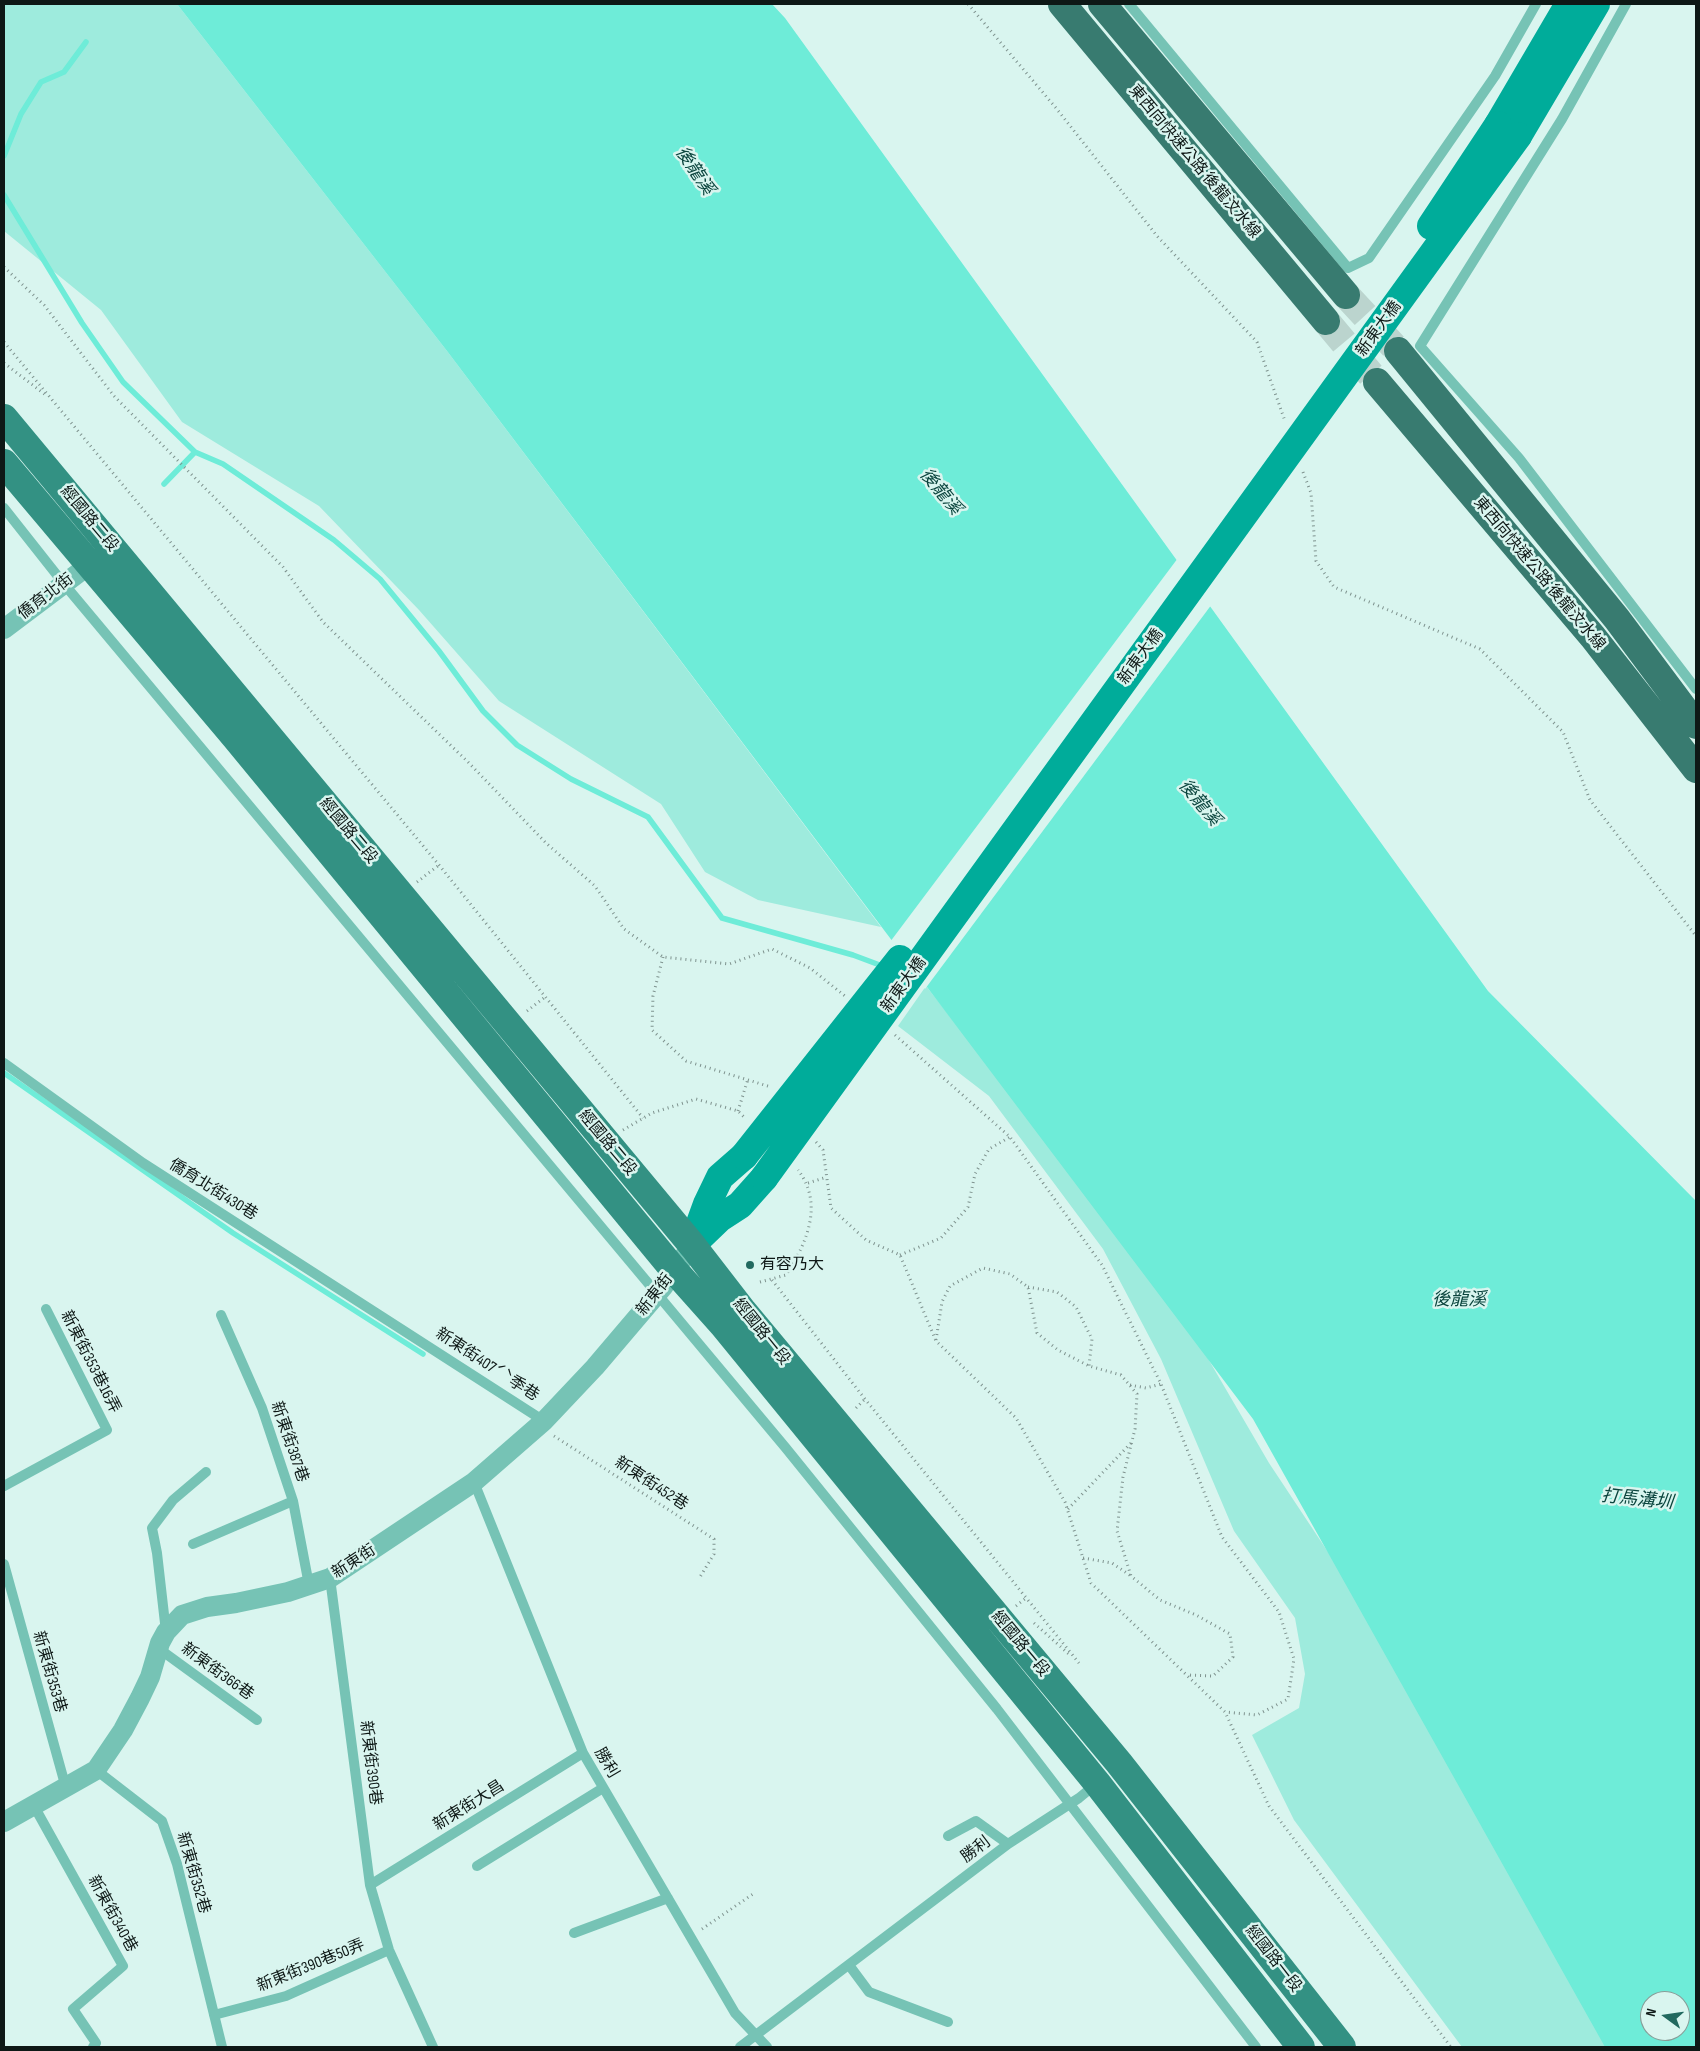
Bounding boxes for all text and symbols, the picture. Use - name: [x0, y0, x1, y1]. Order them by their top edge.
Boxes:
- street label: 東西向快速公路 後龍汶水線: [1124, 81, 1264, 243]
- water label: 後龍溪: [670, 143, 718, 199]
- street label: 新東大橋: [1352, 297, 1406, 361]
- water label: 後龍溪: [914, 464, 966, 520]
- street label: 經國路二段: [56, 482, 122, 556]
- street label: 東西向快速公路 後龍汶水線: [1469, 493, 1609, 655]
- street label: 僑育北街: [15, 570, 77, 624]
- street label: 新東大橋: [1114, 625, 1168, 689]
- water label: 後龍溪: [1173, 775, 1225, 831]
- street label: 經國路二段: [315, 794, 381, 868]
- street label: 新東大橋: [877, 953, 931, 1017]
- street label: 經國路二段: [574, 1106, 640, 1180]
- street label: 僑育北街430巷: [165, 1155, 261, 1225]
- place label: 有容乃大: [760, 1255, 824, 1275]
- marker: 有容乃大: [744, 1259, 756, 1271]
- street label: 新東街: [633, 1270, 677, 1320]
- water label: 後龍溪: [1432, 1289, 1486, 1311]
- street label: 經國路一段: [728, 1295, 794, 1369]
- street label: 新東街353巷16弄: [56, 1308, 124, 1416]
- street label: 新東街407ˊˋ季巷: [432, 1324, 542, 1406]
- street label: 新東街387巷: [266, 1399, 312, 1485]
- street label: 新東街452巷: [611, 1453, 691, 1515]
- water label: 打馬溝圳: [1600, 1485, 1674, 1515]
- street label: 新東街: [329, 1541, 379, 1583]
- street label: 經國路一段: [987, 1607, 1053, 1681]
- street label: 新東街353巷: [28, 1629, 70, 1715]
- street label: 新東街366巷: [177, 1639, 257, 1705]
- street label: 新東街390巷: [355, 1720, 385, 1806]
- street label: 勝利: [590, 1744, 622, 1782]
- street label: 新東街大昌: [430, 1777, 508, 1835]
- street label: 新東街352巷: [172, 1830, 214, 1916]
- street label: 勝利: [957, 1833, 995, 1867]
- street label: 新東街340巷: [83, 1872, 141, 1956]
- street label: 經國路一段: [1241, 1922, 1305, 1996]
- street label: 新東街390巷50弄: [254, 1936, 368, 1996]
- north arrow: [1640, 1991, 1690, 2041]
- text: N: [1642, 2007, 1660, 2018]

